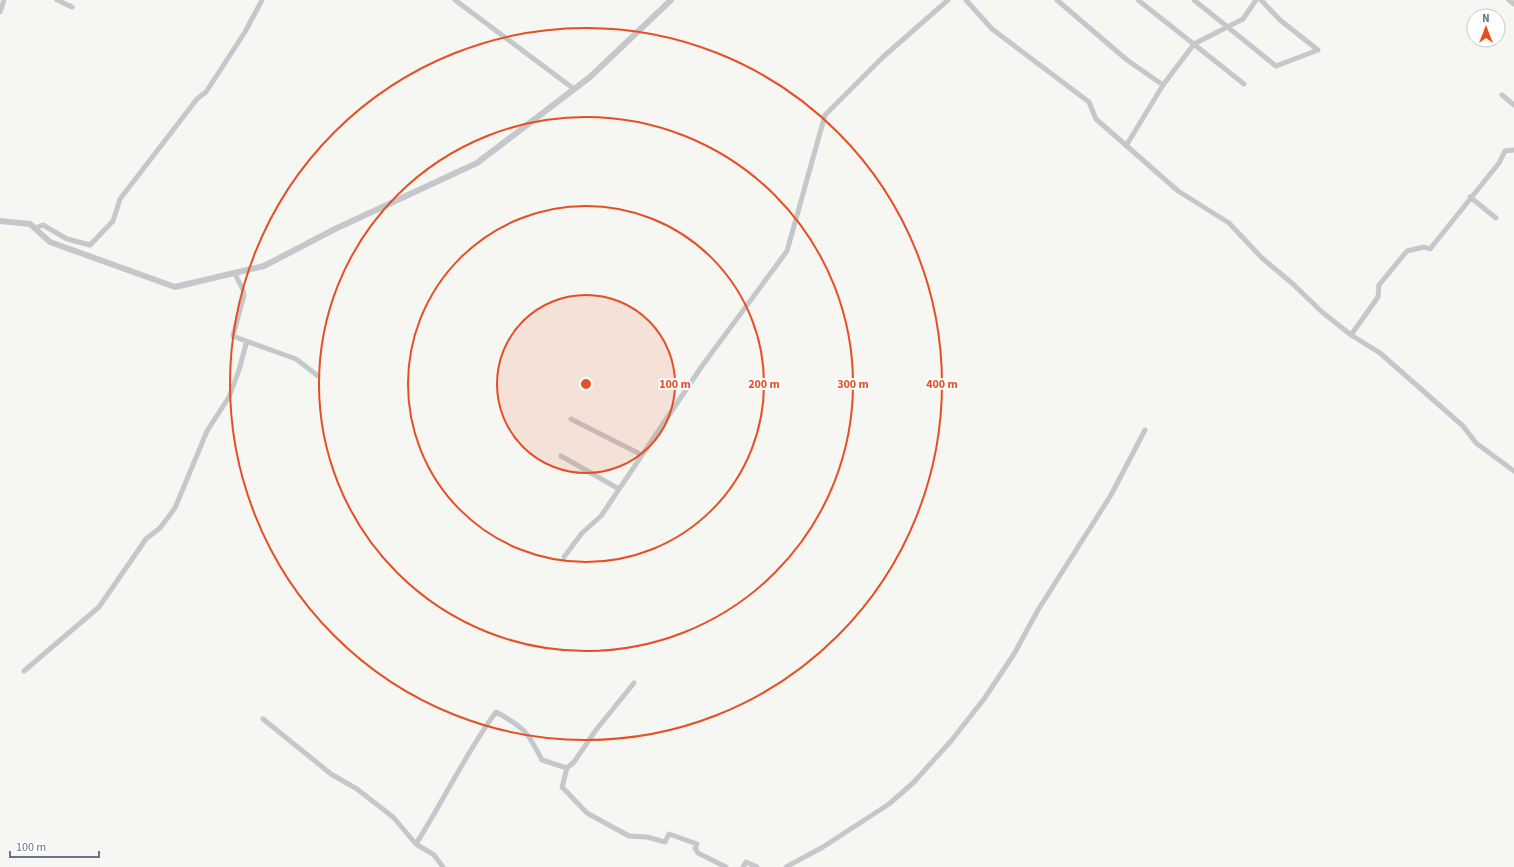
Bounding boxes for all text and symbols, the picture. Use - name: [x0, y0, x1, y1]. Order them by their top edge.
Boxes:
- north arrow: [1466, 8, 1506, 48]
- text: N: [1482, 11, 1490, 26]
- text: 100 m: [659, 376, 691, 393]
- text: 200 m: [748, 376, 780, 393]
- text: 300 m: [837, 376, 869, 393]
- text: 400 m: [926, 376, 958, 393]
- centre of rings: [579, 377, 593, 391]
- scale bar: [10, 833, 99, 859]
- text: 100 m: [16, 839, 46, 856]

